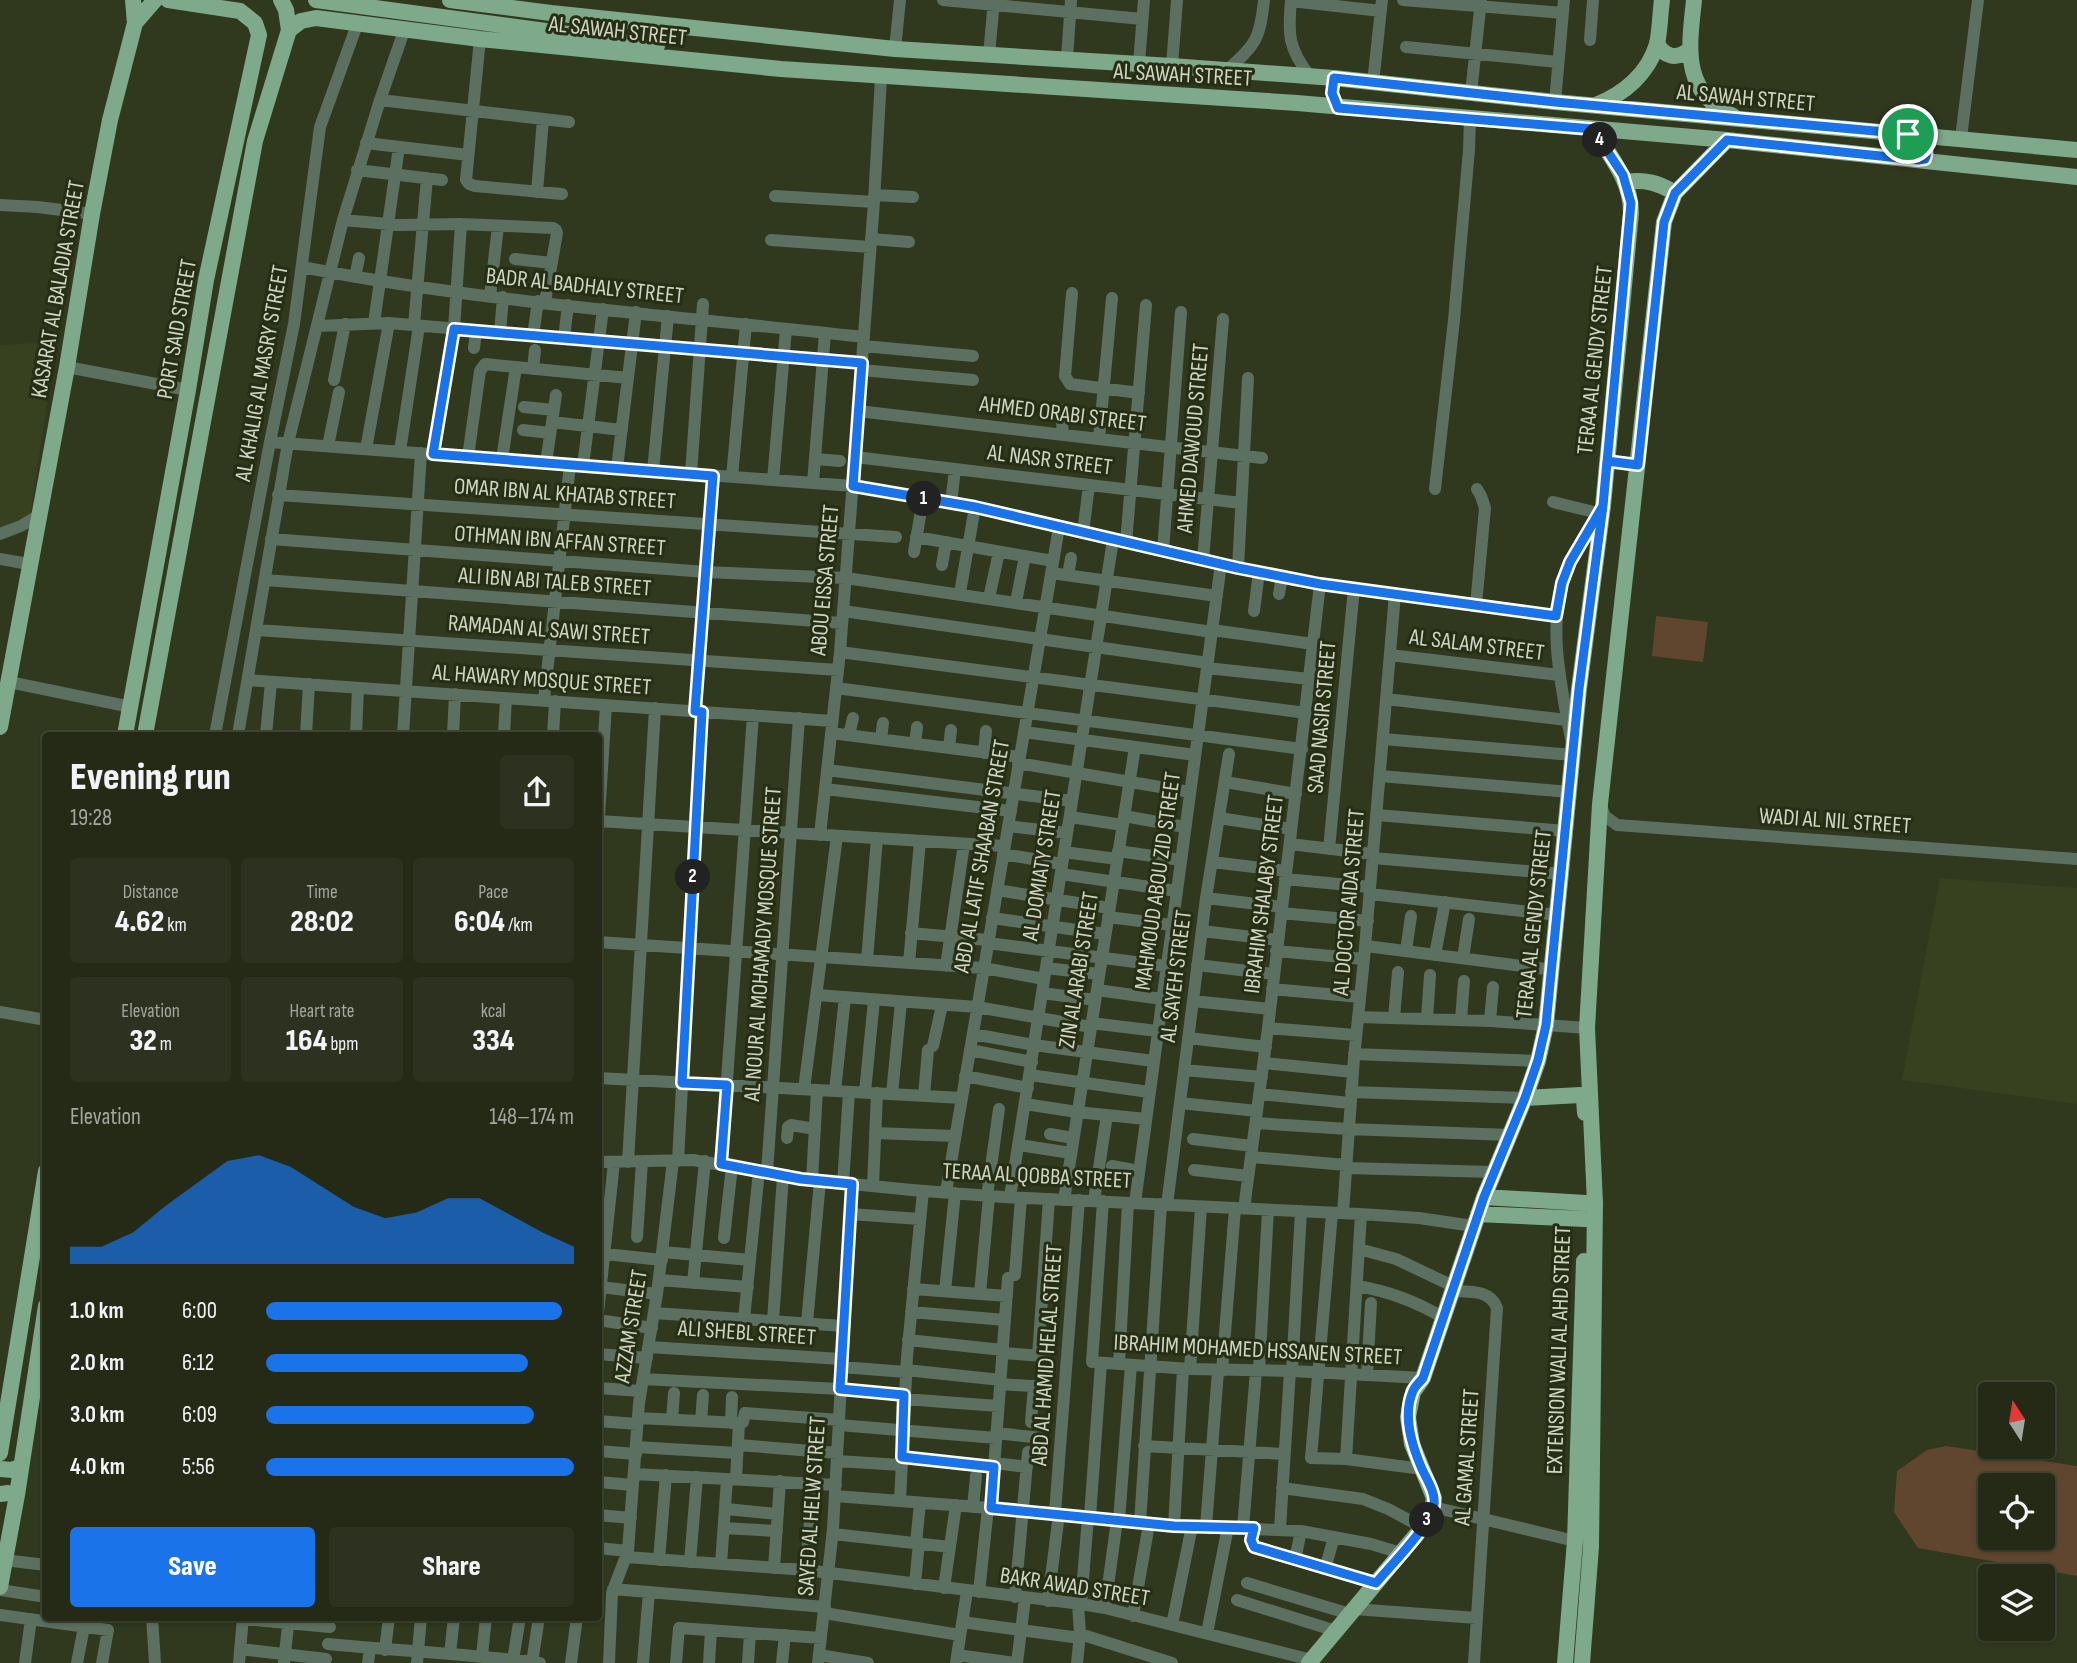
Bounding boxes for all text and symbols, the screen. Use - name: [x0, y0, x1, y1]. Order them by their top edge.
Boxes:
- street label: AL SAWAH STREET: [546, 10, 688, 52]
- street label: AL SAWAH STREET: [1112, 57, 1253, 93]
- street label: AL SAWAH STREET: [1675, 78, 1816, 118]
- pin: [1878, 104, 1938, 164]
- icon: arrive: [1889, 115, 1927, 153]
- pin: 4: [1582, 122, 1618, 158]
- text: 4: [1595, 128, 1604, 151]
- street label: KASARAT AL BALADIA STREET: [25, 178, 91, 400]
- street label: PORT SAID STREET: [151, 257, 203, 401]
- street label: BADR AL BADHALY STREET: [485, 262, 685, 310]
- street label: AL KHALIG AL MASRY STREET: [229, 263, 295, 484]
- street label: TERAA AL GENDY STREET: [1571, 264, 1619, 456]
- street label: AHMED DAWOUD STREET: [1171, 342, 1215, 535]
- street label: AHMED ORABI STREET: [977, 390, 1148, 438]
- street label: AL NASR STREET: [985, 438, 1114, 482]
- street label: OMAR IBN AL KHATAB STREET: [453, 472, 677, 516]
- pin: 1: [906, 482, 942, 516]
- text: 1: [920, 487, 927, 510]
- street label: ABOU EISSA STREET: [804, 503, 846, 658]
- street label: OTHMAN IBN AFFAN STREET: [453, 520, 667, 562]
- street label: ALI IBN ABI TALEB STREET: [457, 561, 652, 603]
- street label: RAMADAN AL SAWI STREET: [447, 609, 651, 651]
- street label: AL SALAM STREET: [1407, 623, 1546, 667]
- street label: SAAD NASIR STREET: [1301, 640, 1343, 795]
- street label: AL HAWARY MOSQUE STREET: [431, 658, 652, 702]
- street label: ABD AL LATIF SHAABAN STREET: [948, 737, 1016, 976]
- text: Evening run: [70, 755, 231, 800]
- button: share: [500, 755, 574, 829]
- street label: MAHMOUD ABOU ZID STREET: [1129, 770, 1187, 992]
- street label: AL NOUR AL MOHAMADY MOSQUE STREET: [738, 786, 788, 1103]
- street label: AL DOMIATY STREET: [1016, 788, 1068, 944]
- street label: IBRAHIM SHALABY STREET: [1238, 793, 1290, 995]
- street label: WADI AL NIL STREET: [1758, 802, 1912, 840]
- text: 19:28: [70, 804, 112, 832]
- street label: AL DOCTOR AIDA STREET: [1327, 808, 1371, 998]
- street label: TERAA AL GENDY STREET: [1510, 828, 1558, 1020]
- pin: 2: [676, 860, 710, 894]
- text: 2: [688, 865, 697, 888]
- text: Distance: [123, 881, 179, 904]
- text: Time: [306, 881, 338, 904]
- text: Pace: [478, 881, 508, 904]
- street label: ZIN AL ARABI STREET: [1053, 890, 1105, 1050]
- text: 4.62: [115, 904, 164, 940]
- text: 28:02: [290, 904, 354, 940]
- text: 6:04: [454, 904, 505, 940]
- street label: AL SAYEH STREET: [1154, 908, 1198, 1045]
- text: km: [164, 914, 187, 937]
- text: /km: [505, 914, 533, 937]
- text: Elevation: [121, 1000, 180, 1023]
- text: Heart rate: [290, 1000, 354, 1023]
- text: kcal: [481, 1000, 506, 1023]
- text: 32: [129, 1023, 157, 1059]
- text: 164: [286, 1023, 327, 1059]
- text: 334: [472, 1023, 514, 1059]
- text: m: [157, 1033, 172, 1056]
- text: bpm: [327, 1033, 358, 1056]
- text: Elevation: [70, 1103, 141, 1131]
- text: 148–174 m: [489, 1103, 574, 1131]
- street label: TERAA AL QOBBA STREET: [942, 1157, 1132, 1195]
- street label: EXTENSION WALI AL AHD STREET: [1541, 1225, 1577, 1475]
- street label: ABD AL HAMID HELAL STREET: [1025, 1243, 1069, 1468]
- street label: AZZAM STREET: [608, 1267, 654, 1386]
- text: 1.0 km: [70, 1297, 124, 1325]
- text: 6:00: [182, 1297, 217, 1325]
- street label: ALI SHEBL STREET: [676, 1314, 817, 1352]
- street label: IBRAHIM MOHAMED HSSANEN STREET: [1113, 1328, 1403, 1372]
- text: 2.0 km: [70, 1349, 124, 1377]
- text: 6:12: [182, 1349, 214, 1377]
- north arrow: [1978, 1382, 2054, 1460]
- map controls: [1978, 1382, 2055, 1641]
- street label: AL GAMAL STREET: [1448, 1388, 1486, 1527]
- text: 3.0 km: [70, 1401, 125, 1429]
- text: 6:09: [182, 1401, 217, 1429]
- street label: SAYED AL HELW STREET: [792, 1415, 832, 1597]
- text: 4.0 km: [70, 1453, 125, 1481]
- text: 5:56: [182, 1453, 215, 1481]
- button: locate: [1978, 1473, 2055, 1550]
- pin: 3: [1410, 1502, 1444, 1538]
- text: 3: [1422, 1508, 1431, 1531]
- button: Save: [70, 1527, 315, 1607]
- button: Share: [329, 1527, 574, 1607]
- street label: BAKR AWAD STREET: [998, 1561, 1152, 1613]
- button: layers: [1978, 1564, 2055, 1641]

